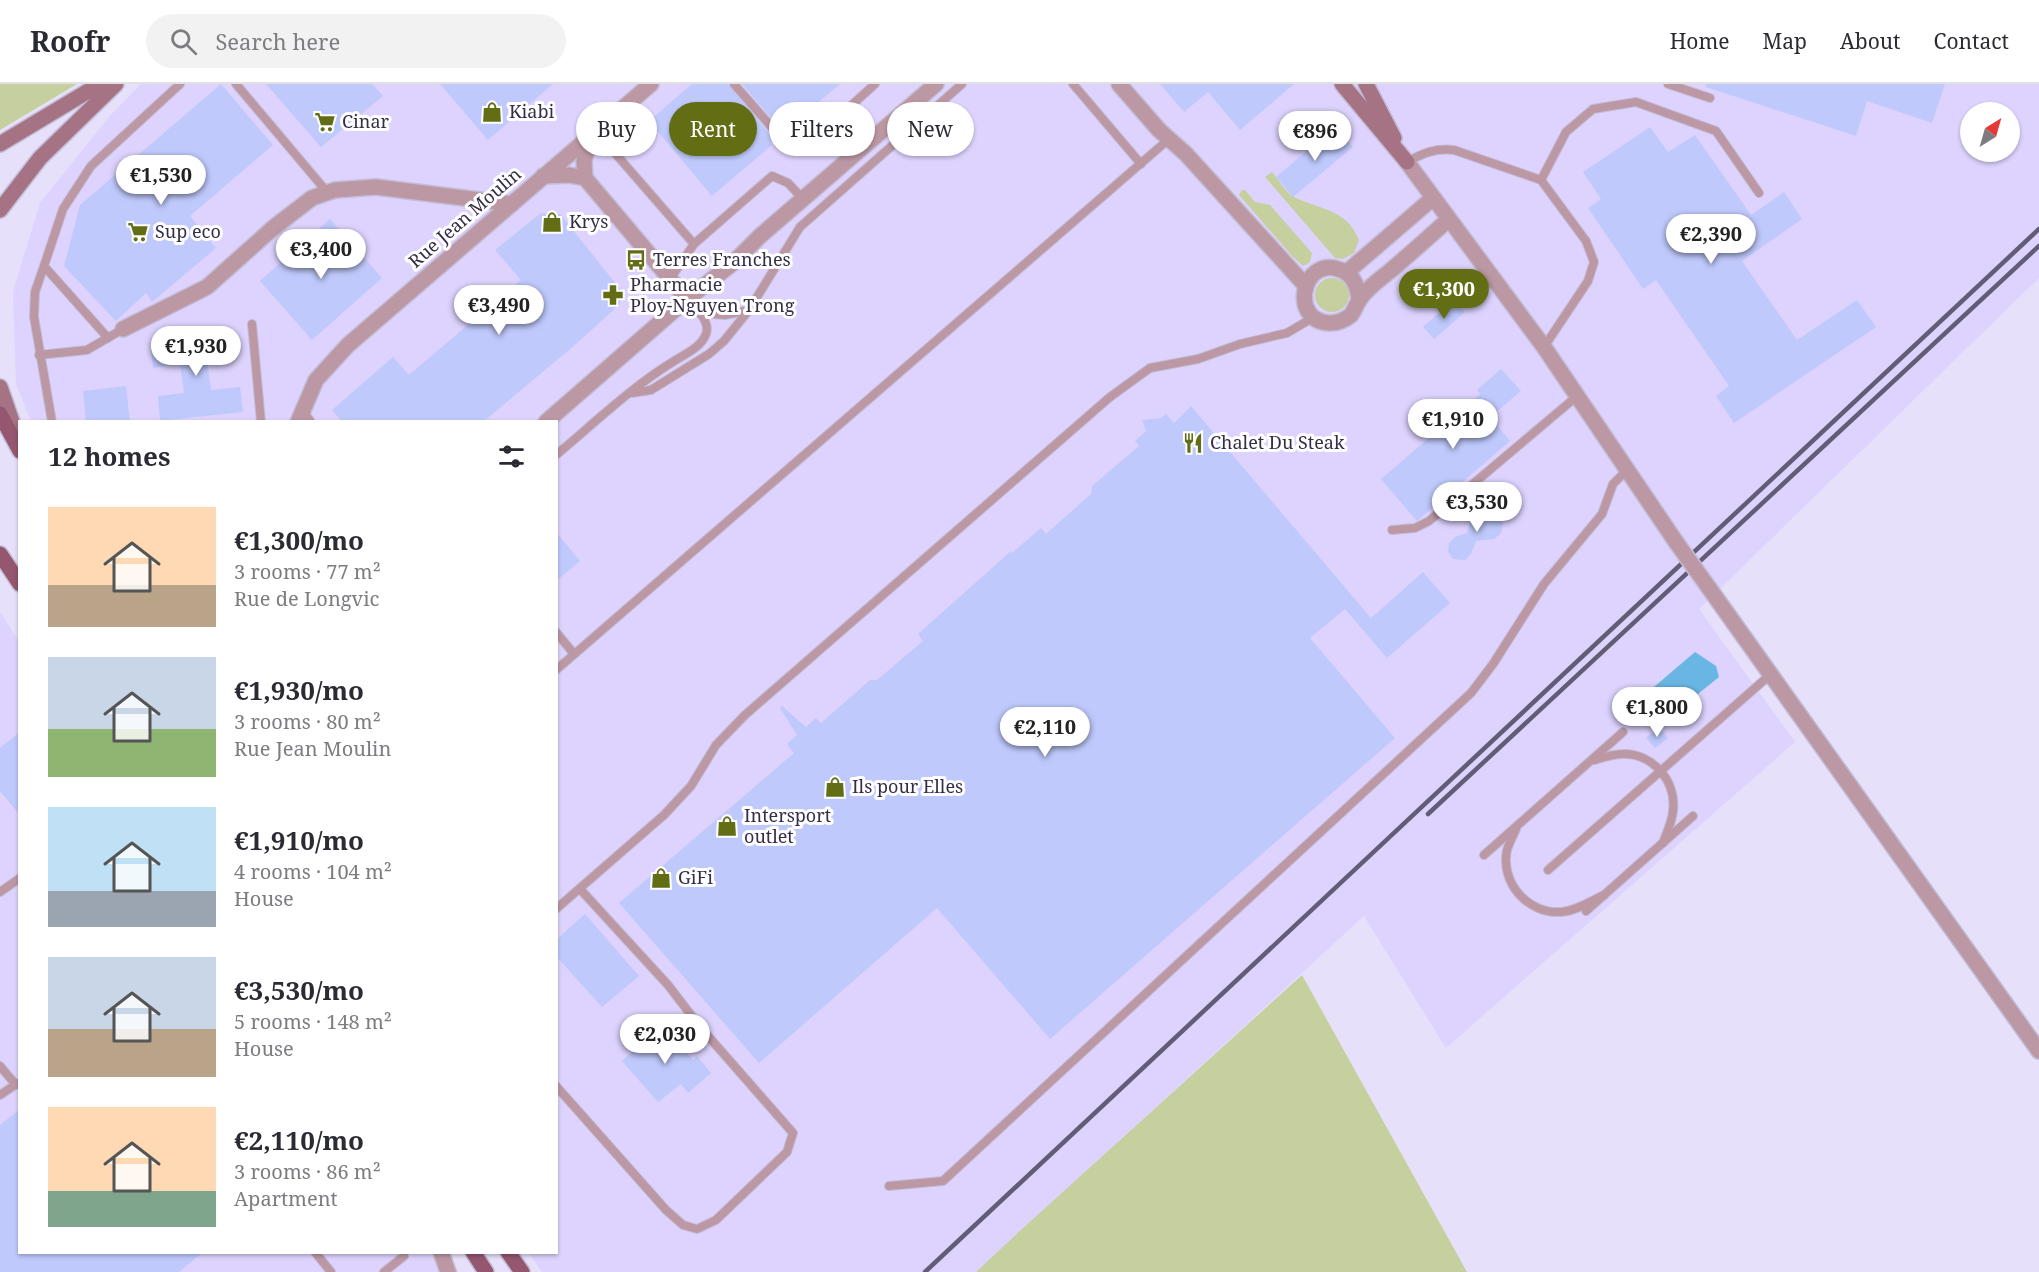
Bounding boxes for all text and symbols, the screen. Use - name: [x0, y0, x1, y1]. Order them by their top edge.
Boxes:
- search box: [146, 14, 566, 68]
- text: Roofr: [30, 22, 110, 60]
- icon: search: [167, 25, 200, 58]
- text: Search here: [215, 26, 340, 56]
- text: Home: [1670, 27, 1730, 55]
- text: Map: [1763, 27, 1807, 55]
- text: About: [1840, 27, 1901, 55]
- text: Contact: [1934, 27, 2009, 55]
- place label: Kiabi: [509, 99, 555, 123]
- shop icon: Kiabi: [480, 100, 504, 124]
- chip: Buy: [576, 102, 657, 156]
- chip: Rent: [669, 102, 757, 156]
- chip: Filters: [769, 102, 875, 156]
- chip: New: [887, 102, 974, 156]
- north arrow: [1960, 102, 2020, 162]
- map controls: [1960, 102, 2020, 162]
- place label: Cinar: [342, 109, 390, 133]
- supermarket icon: Cinar: [313, 110, 337, 134]
- pin: €896: [1279, 111, 1351, 162]
- text: €896: [1292, 117, 1338, 144]
- pin: €1,530: [112, 155, 210, 206]
- text: €1,530: [130, 161, 192, 188]
- street label: Rue Jean Moulin: [403, 161, 526, 273]
- place label: Krys: [569, 209, 608, 233]
- shop icon: Krys: [540, 210, 564, 234]
- pin: €2,390: [1662, 214, 1760, 265]
- place label: Sup eco: [155, 219, 221, 243]
- supermarket icon: Sup eco: [126, 220, 150, 244]
- text: €2,390: [1680, 220, 1742, 247]
- pin: €3,400: [272, 229, 370, 280]
- text: €3,400: [290, 235, 352, 262]
- place label: Terres Franches: [653, 247, 791, 271]
- bus stop icon: Terres Franches: [624, 248, 648, 272]
- pin: €1,300: [1395, 269, 1493, 320]
- place label: Pharmacie Ploy-Nguyen Trong: [630, 272, 795, 317]
- text: €1,300: [1413, 275, 1475, 302]
- pharmacy icon: Pharmacie Ploy-Nguyen Trong: [601, 283, 625, 307]
- pin: €3,490: [450, 285, 548, 336]
- text: €3,490: [468, 291, 530, 318]
- pin: €1,930: [147, 326, 245, 377]
- text: €1,930: [165, 332, 227, 359]
- pin: €1,910: [1404, 399, 1502, 450]
- text: €1,910: [1422, 405, 1484, 432]
- place label: Chalet Du Steak: [1210, 430, 1345, 454]
- restaurant icon: Chalet Du Steak: [1181, 431, 1205, 455]
- text: 12 homes: [48, 438, 170, 474]
- icon: filters: [495, 440, 528, 473]
- pin: €3,530: [1428, 482, 1526, 533]
- text: €3,530: [1446, 488, 1508, 515]
- text: €1,300/mo: [234, 522, 364, 558]
- icon: home: [96, 531, 168, 603]
- text: 3 rooms · 77 m²: [234, 558, 381, 585]
- text: Rue de Longvic: [234, 585, 379, 612]
- text: €1,930/mo: [234, 672, 364, 708]
- icon: home: [96, 681, 168, 753]
- pin: €1,800: [1608, 687, 1706, 738]
- text: €1,800: [1626, 693, 1688, 720]
- pin: €2,110: [996, 707, 1094, 758]
- text: 3 rooms · 80 m²: [234, 708, 381, 735]
- text: €2,110: [1014, 713, 1076, 740]
- text: Rue Jean Moulin: [234, 735, 391, 762]
- place label: Ils pour Elles: [852, 774, 963, 798]
- shop icon: Ils pour Elles: [823, 775, 847, 799]
- place label: Intersport outlet: [744, 803, 831, 848]
- shop icon: Intersport outlet: [715, 814, 739, 838]
- text: €1,910/mo: [234, 822, 364, 858]
- icon: home: [96, 831, 168, 903]
- text: 4 rooms · 104 m²: [234, 858, 392, 885]
- place label: GiFi: [678, 865, 713, 889]
- shop icon: GiFi: [649, 866, 673, 890]
- text: House: [234, 885, 294, 912]
- text: €3,530/mo: [234, 972, 364, 1008]
- icon: home: [96, 981, 168, 1053]
- text: 5 rooms · 148 m²: [234, 1008, 392, 1035]
- pin: €2,030: [616, 1014, 714, 1065]
- text: €2,030: [634, 1020, 696, 1047]
- text: House: [234, 1035, 294, 1062]
- text: €2,110/mo: [234, 1122, 364, 1158]
- icon: home: [96, 1131, 168, 1203]
- text: 3 rooms · 86 m²: [234, 1158, 381, 1185]
- text: Apartment: [234, 1185, 338, 1212]

